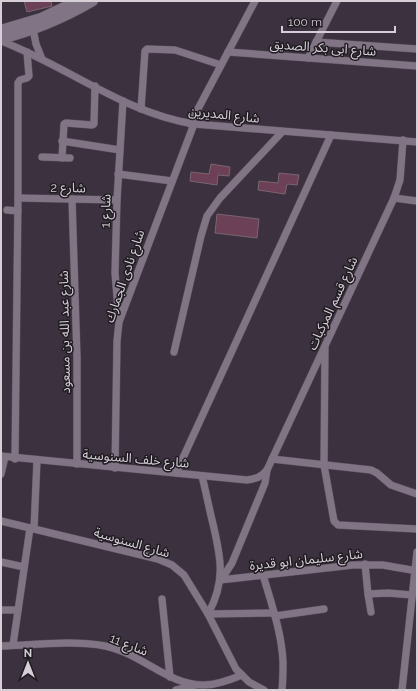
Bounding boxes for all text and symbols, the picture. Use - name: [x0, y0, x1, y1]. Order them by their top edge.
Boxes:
- scale bar: [282, 8, 395, 34]
- text: 100 m: [288, 15, 322, 29]
- street label: شارع ابى بكر الصديق: [269, 36, 377, 62]
- street label: شارع المديرين: [187, 103, 260, 129]
- street label: شارع 2: [50, 180, 86, 198]
- street label: شارع 1: [97, 194, 117, 228]
- street label: شارع نادى الجمارك: [102, 228, 150, 326]
- street label: شارع قسم المركبات: [304, 254, 363, 354]
- street label: شارع عبد الله بن مسعود: [56, 270, 76, 394]
- street label: شارع خلف السنوسية: [82, 446, 190, 474]
- street label: شارع السنوسية: [91, 525, 171, 563]
- street label: شارع سليمان ابو قديرة: [249, 546, 364, 576]
- street label: شارع 11: [106, 630, 150, 661]
- north arrow: [8, 643, 48, 683]
- text: N: [24, 647, 32, 660]

